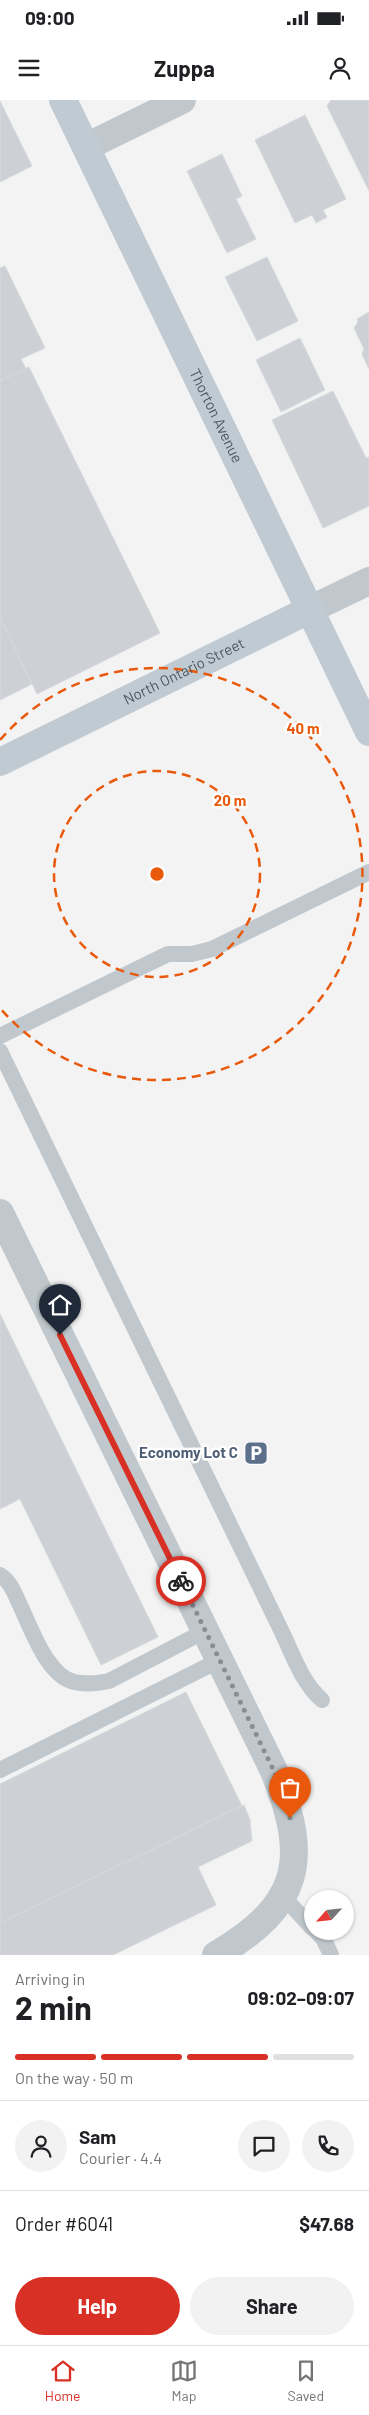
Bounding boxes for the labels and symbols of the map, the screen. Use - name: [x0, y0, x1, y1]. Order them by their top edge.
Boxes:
- street label: Thorton Avenue: [186, 365, 247, 466]
- street label: North Ontario Street: [120, 633, 247, 708]
- text: 40 m: [286, 719, 320, 737]
- text: 20 m: [214, 791, 246, 809]
- centre of rings: [148, 865, 166, 883]
- pin: [39, 1284, 81, 1335]
- parking icon: Economy Lot C: [243, 1440, 269, 1466]
- place label: Economy Lot C: [139, 1443, 238, 1461]
- courier: [156, 1556, 206, 1606]
- pin: [269, 1767, 311, 1818]
- north arrow: [304, 1890, 354, 1940]

